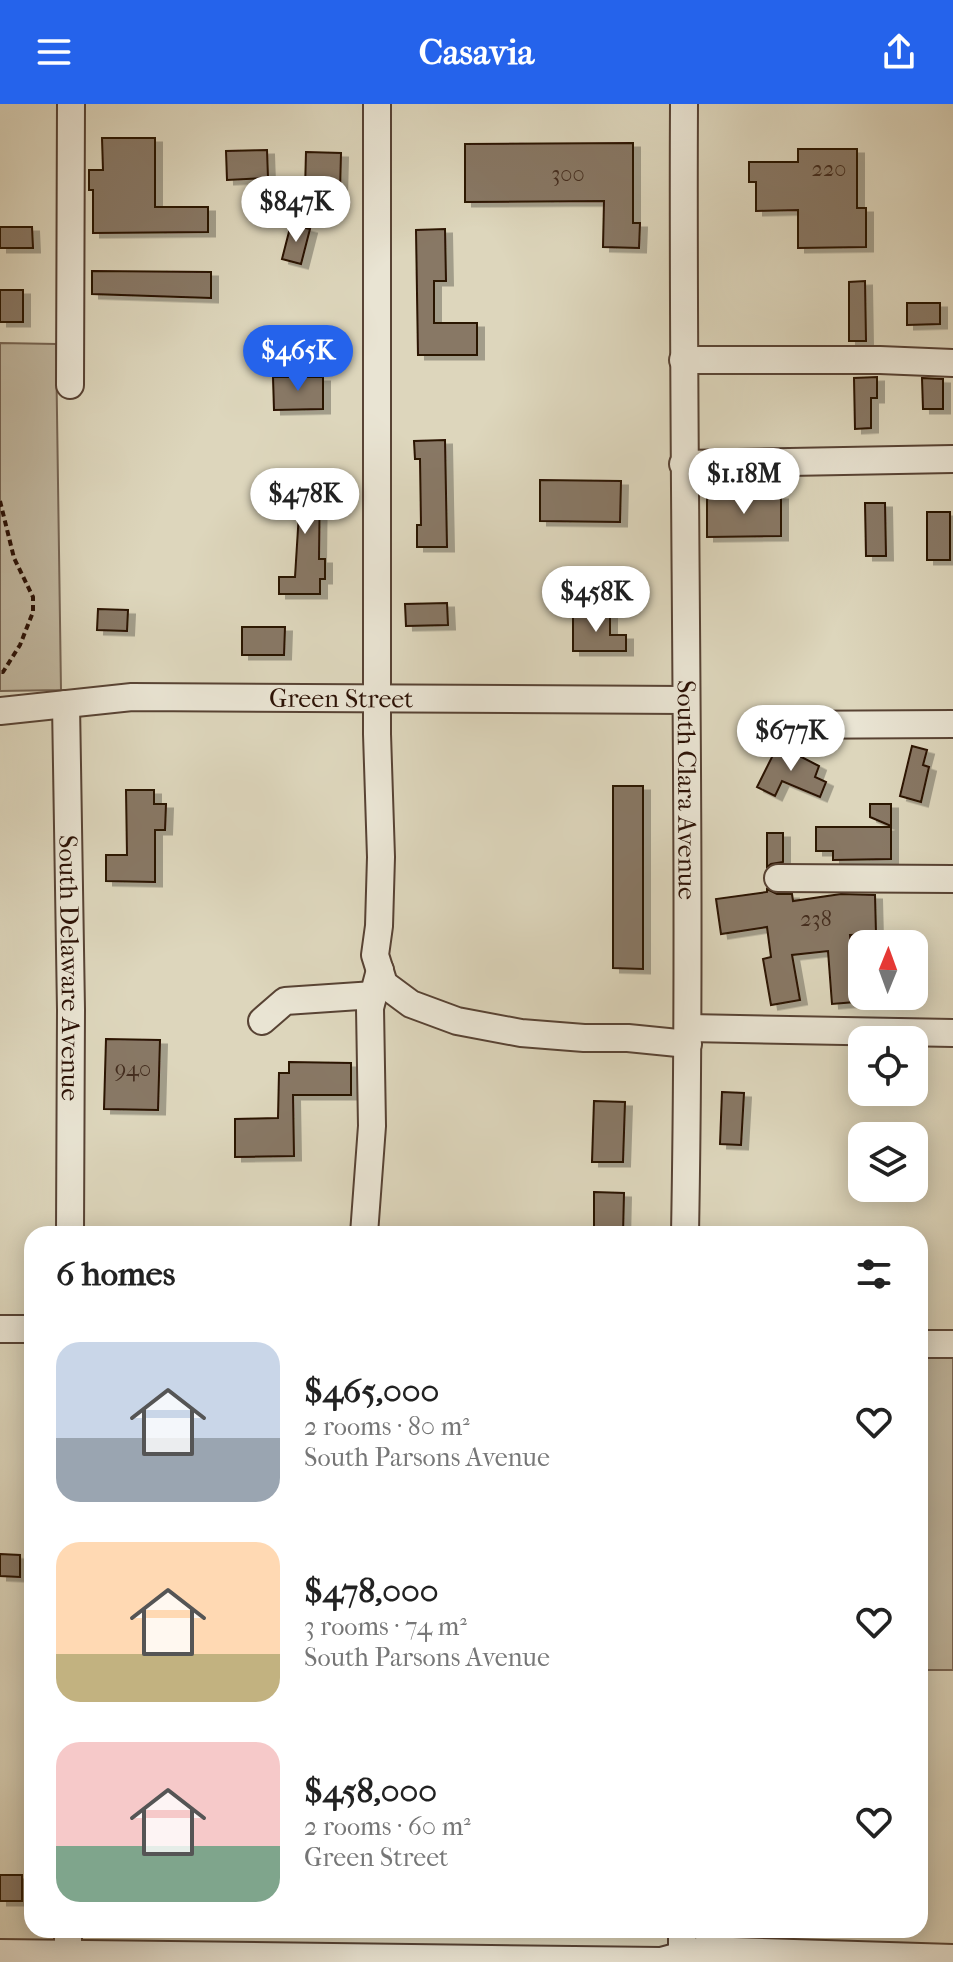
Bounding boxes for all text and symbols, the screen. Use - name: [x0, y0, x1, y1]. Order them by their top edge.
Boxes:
- icon: menu: [32, 30, 76, 74]
- icon: share: [877, 30, 921, 74]
- text: Casavia: [419, 31, 534, 73]
- house number: 220: [812, 156, 846, 182]
- house number: 300: [551, 161, 585, 187]
- pin: $847K: [240, 176, 352, 244]
- text: $847K: [259, 186, 333, 217]
- pin: $465K: [242, 325, 354, 393]
- text: $465K: [261, 335, 335, 366]
- pin: $1.18M: [679, 448, 809, 516]
- text: $1.18M: [707, 458, 781, 489]
- pin: $478K: [249, 468, 361, 536]
- text: $478K: [268, 478, 342, 509]
- pin: $458K: [540, 566, 652, 634]
- text: $458K: [560, 576, 632, 607]
- street label: South Clara Avenue: [670, 680, 703, 900]
- street label: Green Street: [269, 683, 414, 715]
- pin: $677K: [735, 705, 847, 773]
- text: $677K: [755, 715, 827, 746]
- street label: South Delaware Avenue: [52, 835, 86, 1101]
- house number: 238: [800, 906, 832, 932]
- north arrow: [848, 930, 928, 1010]
- map controls: [848, 930, 928, 1202]
- button: locate: [848, 1026, 928, 1106]
- house number: 940: [115, 1056, 151, 1082]
- button: layers: [848, 1122, 928, 1202]
- icon: filters: [852, 1252, 896, 1296]
- text: 6 homes: [56, 1254, 175, 1294]
- text: $465,000: [304, 1371, 439, 1411]
- icon: home: [120, 1374, 216, 1470]
- icon: heart: [852, 1400, 896, 1444]
- text: 2 rooms · 80 m²: [304, 1411, 470, 1442]
- text: South Parsons Avenue: [304, 1442, 550, 1473]
- text: $478,000: [304, 1571, 439, 1611]
- icon: home: [120, 1574, 216, 1670]
- icon: heart: [852, 1600, 896, 1644]
- text: 3 rooms · 74 m²: [304, 1611, 467, 1642]
- text: South Parsons Avenue: [304, 1642, 550, 1673]
- text: $458,000: [304, 1771, 437, 1811]
- icon: home: [120, 1774, 216, 1870]
- icon: heart: [852, 1800, 896, 1844]
- text: 2 rooms · 60 m²: [304, 1811, 471, 1842]
- text: Green Street: [304, 1842, 448, 1873]

